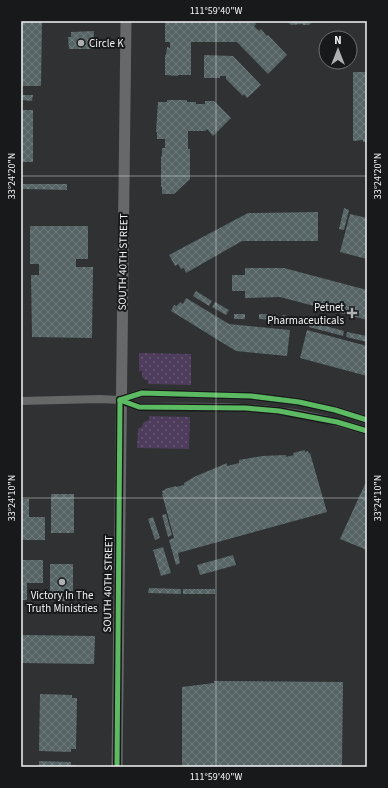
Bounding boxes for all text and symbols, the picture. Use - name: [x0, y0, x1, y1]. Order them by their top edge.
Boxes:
- text: 111°59'40"W: [190, 4, 242, 18]
- north arrow: [318, 30, 358, 70]
- text: N: [334, 33, 342, 48]
- place label: Circle K: [89, 36, 124, 51]
- marker: Circle K: [76, 38, 86, 48]
- text: 33°24'20"N: [5, 153, 19, 199]
- text: 33°24'20"N: [371, 153, 385, 199]
- street label: SOUTH 40TH STREET: [115, 213, 131, 311]
- place label: Petnet Pharmaceuticals: [267, 300, 344, 328]
- marker: Petnet Pharmaceuticals: [347, 308, 357, 318]
- text: 33°24'10"N: [5, 475, 19, 521]
- text: 33°24'10"N: [371, 475, 385, 521]
- street label: SOUTH 40TH STREET: [100, 535, 116, 633]
- marker: Victory In The Truth Ministries: [57, 577, 67, 587]
- place label: Victory In The Truth Ministries: [26, 588, 98, 616]
- text: 111°59'40"W: [190, 770, 242, 784]

